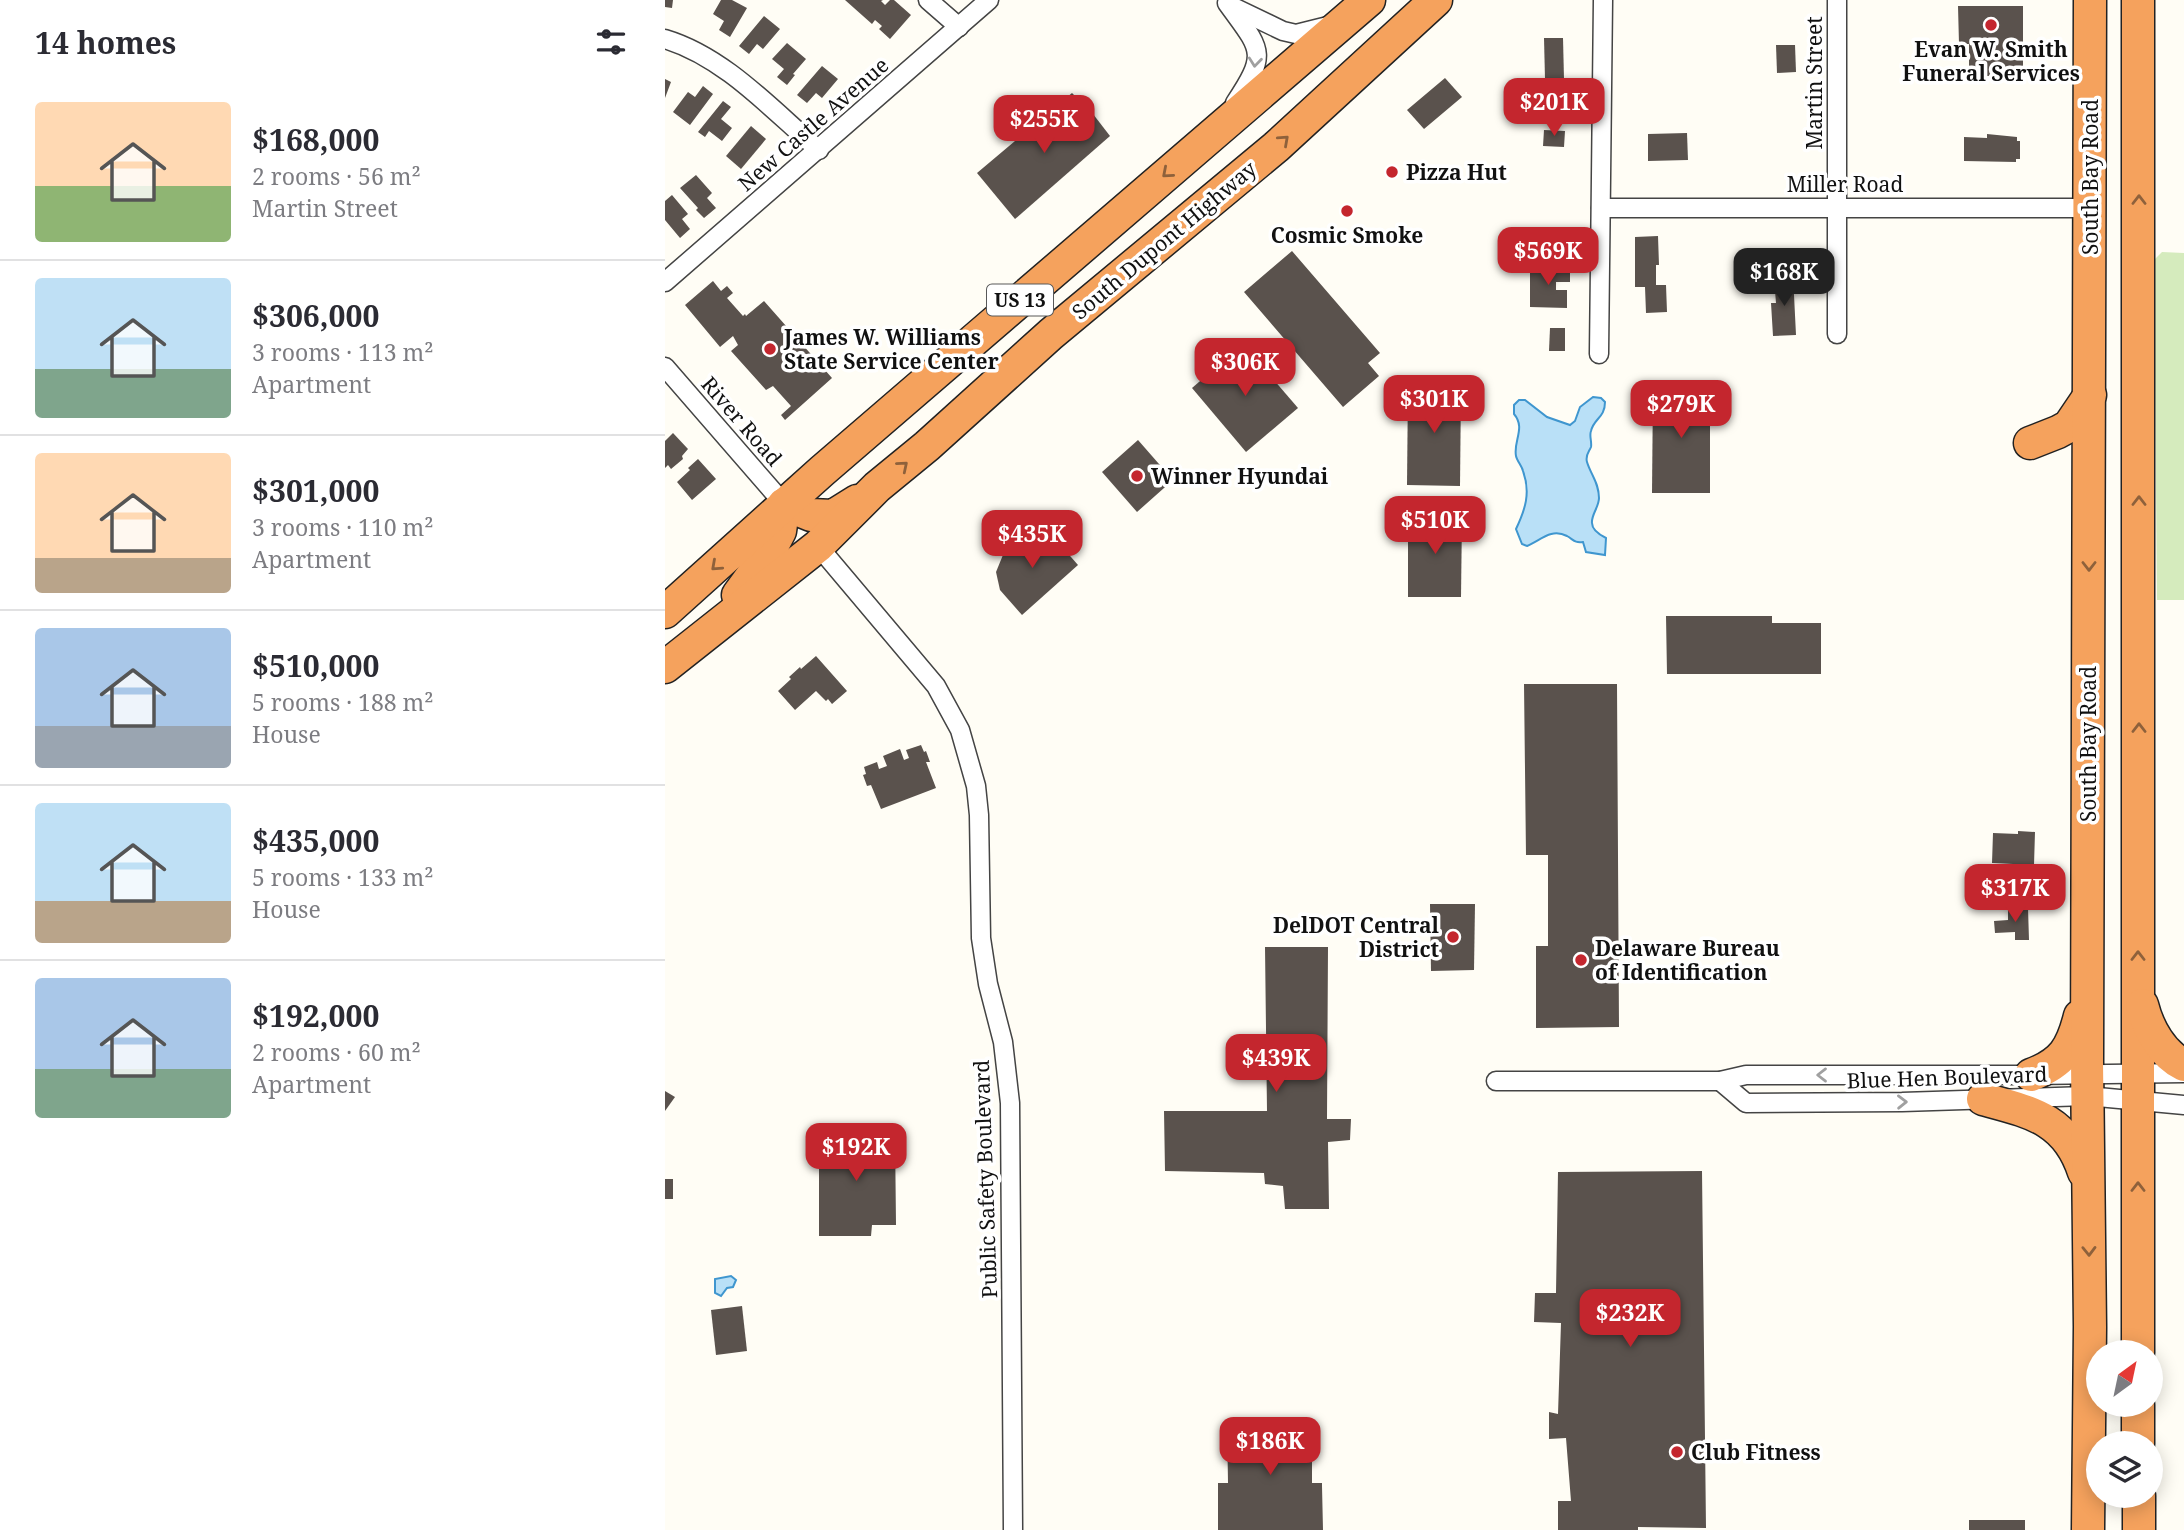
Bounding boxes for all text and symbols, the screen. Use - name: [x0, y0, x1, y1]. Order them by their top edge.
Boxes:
- street label: Martin Street: [1800, 16, 1828, 150]
- marker: Evan W. Smith Funeral Services: [1983, 17, 1999, 33]
- text: 14 homes: [35, 22, 176, 63]
- icon: filters: [592, 23, 630, 61]
- place label: Evan W. Smith Funeral Services: [1902, 35, 2080, 87]
- street label: New Castle Avenue: [732, 51, 894, 197]
- one-way arrow: [1248, 57, 1263, 68]
- pin: $201K: [1505, 78, 1603, 138]
- text: $201K: [1520, 85, 1588, 117]
- pin: $255K: [995, 96, 1093, 155]
- street label: South Bay Road: [2076, 99, 2104, 255]
- text: $255K: [1010, 102, 1078, 134]
- text: $168,000: [252, 119, 379, 160]
- icon: home: [91, 130, 175, 214]
- one-way arrow: [1276, 135, 1289, 148]
- street label: South Dupont Highway: [1066, 154, 1262, 325]
- place label: Pizza Hut: [1406, 158, 1507, 186]
- text: 2 rooms · 56 m²: [252, 160, 421, 192]
- marker: Pizza Hut: [1384, 164, 1400, 180]
- one-way arrow: [1162, 165, 1175, 177]
- street label: Miller Road: [1787, 170, 1903, 198]
- text: Martin Street: [252, 192, 398, 224]
- one-way arrow: [2131, 194, 2147, 205]
- marker: Cosmic Smoke: [1339, 203, 1355, 219]
- place label: Cosmic Smoke: [1271, 221, 1423, 249]
- pin: $569K: [1499, 228, 1597, 287]
- text: $569K: [1514, 234, 1582, 266]
- pin: $168K: [1735, 248, 1833, 308]
- text: $168K: [1750, 255, 1818, 287]
- road number: US 13: [987, 284, 1053, 316]
- text: $306,000: [252, 295, 379, 336]
- icon: home: [91, 306, 175, 390]
- place label: James W. Williams State Service Center: [783, 323, 999, 375]
- text: 3 rooms · 113 m²: [252, 336, 434, 368]
- pin: $306K: [1196, 338, 1294, 398]
- marker: James W. Williams State Service Center: [762, 341, 778, 357]
- text: $306K: [1211, 345, 1279, 377]
- text: Apartment: [252, 368, 371, 400]
- street label: River Road: [695, 370, 789, 472]
- pin: $301K: [1385, 376, 1483, 435]
- pin: $279K: [1632, 380, 1730, 440]
- text: $301K: [1400, 382, 1468, 414]
- text: $279K: [1647, 387, 1715, 419]
- one-way arrow: [895, 462, 908, 474]
- place label: Winner Hyundai: [1151, 462, 1329, 490]
- marker: Winner Hyundai: [1129, 468, 1145, 484]
- text: $301,000: [252, 470, 379, 511]
- icon: home: [91, 481, 175, 565]
- one-way arrow: [2131, 495, 2147, 506]
- pin: $510K: [1386, 496, 1484, 556]
- text: $510K: [1401, 503, 1469, 535]
- pin: $435K: [983, 510, 1081, 570]
- text: 3 rooms · 110 m²: [252, 511, 434, 543]
- text: $435K: [998, 517, 1066, 549]
- text: Apartment: [252, 543, 371, 575]
- one-way arrow: [711, 558, 724, 570]
- one-way arrow: [2081, 561, 2097, 571]
- text: $510,000: [252, 645, 379, 686]
- icon: home: [91, 656, 175, 740]
- street label: South Bay Road: [2074, 666, 2102, 822]
- text: 5 rooms · 188 m²: [252, 686, 434, 718]
- text: House: [252, 718, 321, 750]
- one-way arrow: [2131, 723, 2147, 733]
- text: $435,000: [252, 820, 379, 861]
- icon: home: [91, 831, 175, 915]
- text: 5 rooms · 133 m²: [252, 861, 434, 893]
- pin: $317K: [1966, 864, 2064, 924]
- text: $317K: [1981, 871, 2049, 903]
- text: House: [252, 893, 321, 925]
- place label: DelDOT Central District: [1273, 911, 1440, 963]
- marker: DelDOT Central District: [1445, 929, 1461, 945]
- place label: Delaware Bureau of Identification: [1595, 934, 1780, 986]
- one-way arrow: [2130, 950, 2146, 961]
- marker: Delaware Bureau of Identification: [1573, 952, 1589, 968]
- text: $192,000: [252, 995, 379, 1036]
- icon: home: [91, 1006, 175, 1090]
- pin: $439K: [1227, 1034, 1325, 1094]
- text: 2 rooms · 60 m²: [252, 1036, 421, 1068]
- text: $439K: [1242, 1041, 1310, 1073]
- street label: Public Safety Boulevard: [967, 1059, 1003, 1299]
- street label: Blue Hen Boulevard: [1846, 1059, 2048, 1094]
- one-way arrow: [1816, 1067, 1827, 1083]
- text: Apartment: [252, 1068, 371, 1100]
- one-way arrow: [1897, 1094, 1908, 1109]
- pin: $192K: [807, 1124, 905, 1183]
- text: $192K: [822, 1130, 890, 1162]
- one-way arrow: [2130, 1181, 2146, 1191]
- one-way arrow: [2081, 1246, 2097, 1257]
- pin: $232K: [1581, 1290, 1679, 1349]
- text: $232K: [1596, 1296, 1664, 1328]
- north arrow: [2086, 1340, 2163, 1418]
- map controls: [2086, 1340, 2163, 1508]
- pin: $186K: [1221, 1418, 1319, 1477]
- text: $186K: [1236, 1424, 1304, 1456]
- button: layers: [2086, 1431, 2163, 1508]
- place label: Club Fitness: [1691, 1438, 1821, 1466]
- marker: Club Fitness: [1669, 1444, 1685, 1460]

